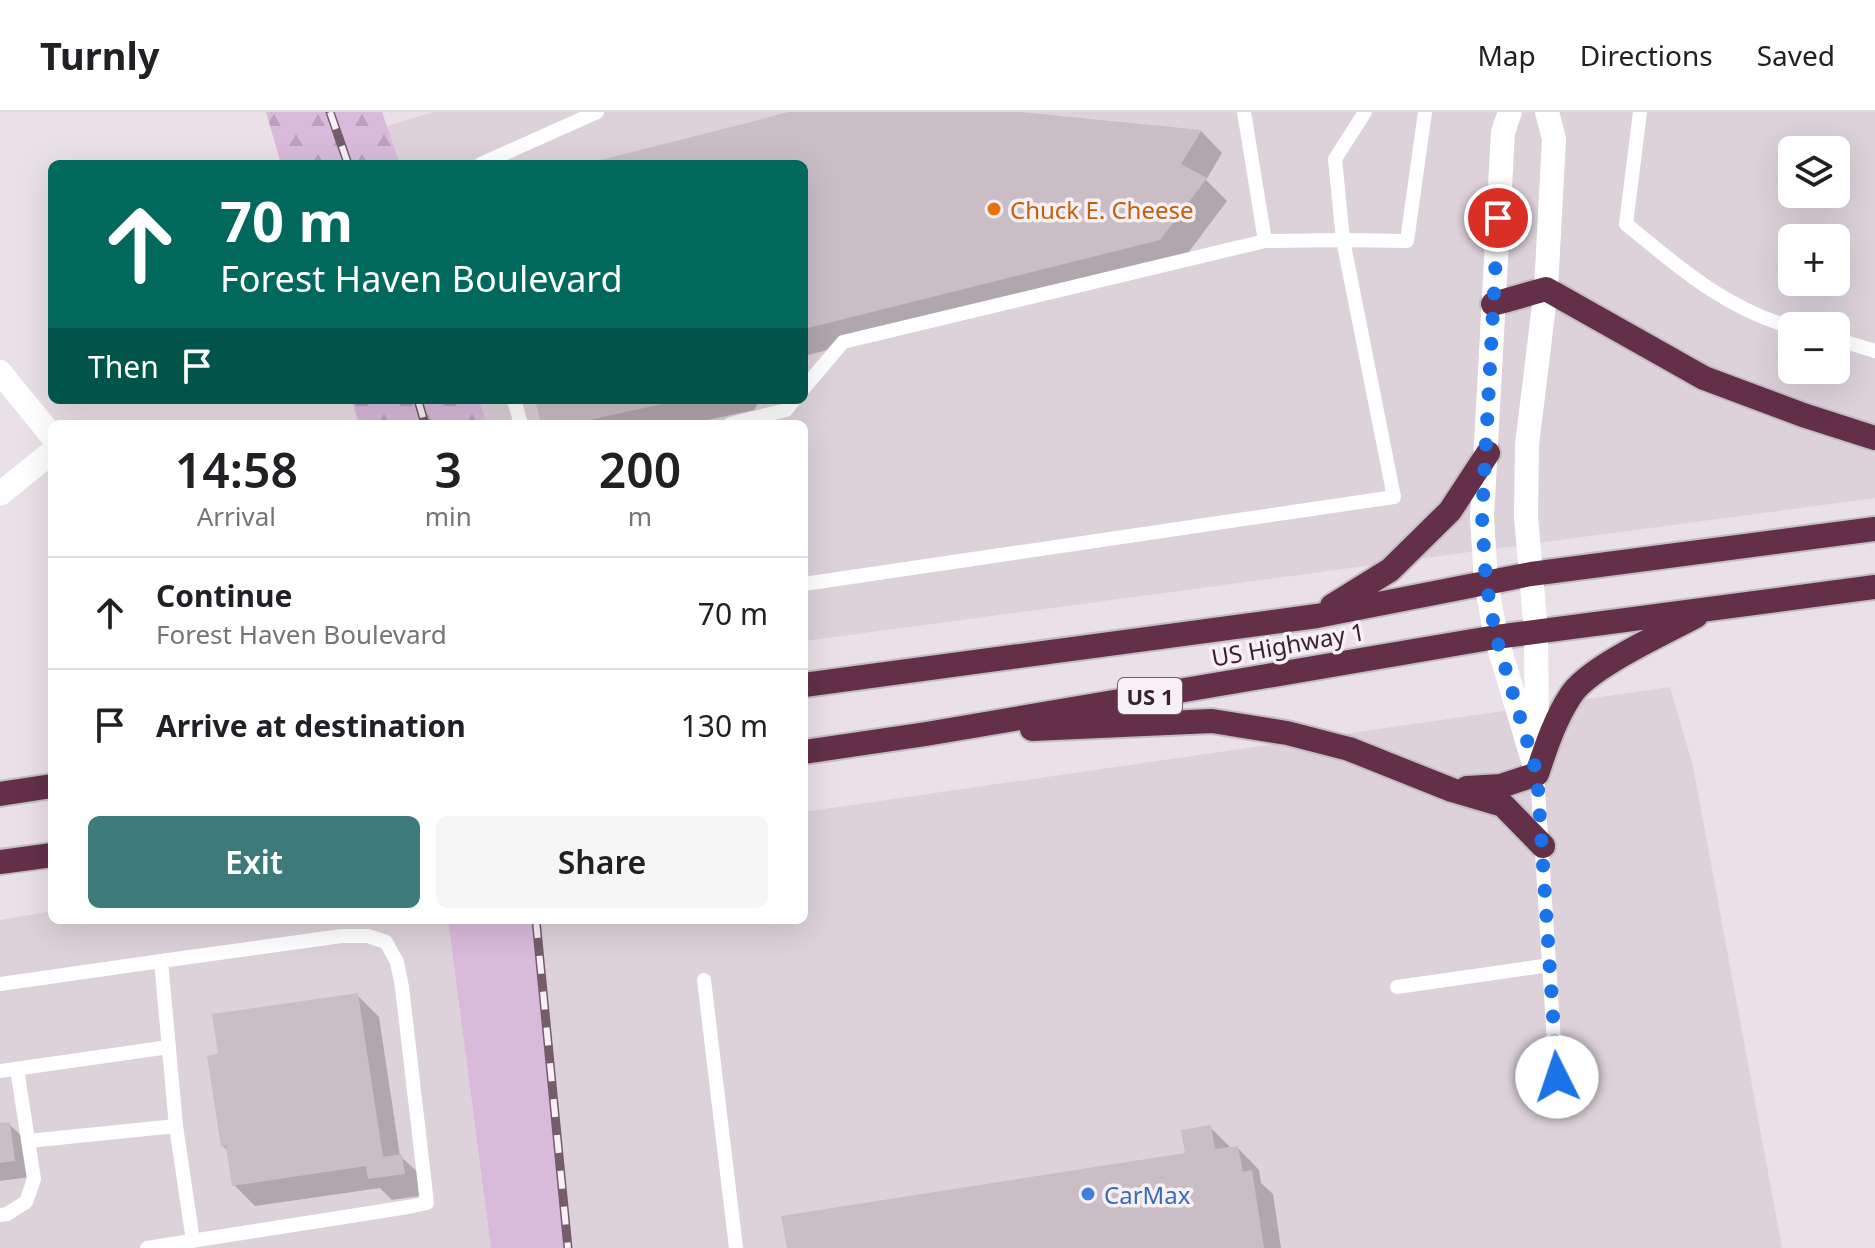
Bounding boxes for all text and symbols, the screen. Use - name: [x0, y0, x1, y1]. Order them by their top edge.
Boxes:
- text: Turnly: [40, 29, 159, 81]
- text: Map: [1477, 36, 1536, 74]
- text: Directions: [1580, 36, 1713, 74]
- text: Saved: [1757, 36, 1835, 74]
- map controls: [1778, 136, 1850, 384]
- button: layers: [1778, 136, 1850, 208]
- text: 70 m: [220, 182, 353, 258]
- pin: [1464, 184, 1532, 252]
- icon: ahead: [88, 192, 192, 296]
- place label: Chuck E. Cheese: [1010, 193, 1194, 226]
- icon: arrive: [1476, 196, 1520, 240]
- marker: Chuck E. Cheese: [985, 200, 1003, 218]
- button: +: [1778, 224, 1850, 296]
- text: Forest Haven Boulevard: [220, 254, 623, 303]
- button: −: [1778, 312, 1850, 384]
- icon: arrive: [175, 344, 219, 388]
- text: Then: [88, 346, 159, 387]
- text: 14:58: [175, 437, 298, 502]
- text: 3: [435, 437, 462, 502]
- text: 200: [599, 437, 681, 502]
- text: Arrival: [197, 498, 276, 534]
- text: min: [425, 498, 472, 534]
- text: m: [628, 498, 652, 534]
- text: Continue: [156, 575, 292, 616]
- icon: ahead: [88, 591, 132, 635]
- text: 70 m: [698, 593, 768, 634]
- street label: US Highway 1: [1209, 614, 1367, 674]
- text: Forest Haven Boulevard: [156, 616, 447, 652]
- road number: US 1: [1118, 678, 1182, 714]
- icon: arrive: [88, 703, 132, 747]
- text: Arrive at destination: [156, 705, 466, 746]
- text: 130 m: [681, 705, 768, 746]
- button: Exit: [88, 816, 420, 908]
- button: Share: [436, 816, 768, 908]
- position arrow: [1515, 1035, 1599, 1119]
- place label: CarMax: [1104, 1178, 1191, 1211]
- marker: CarMax: [1079, 1185, 1097, 1203]

